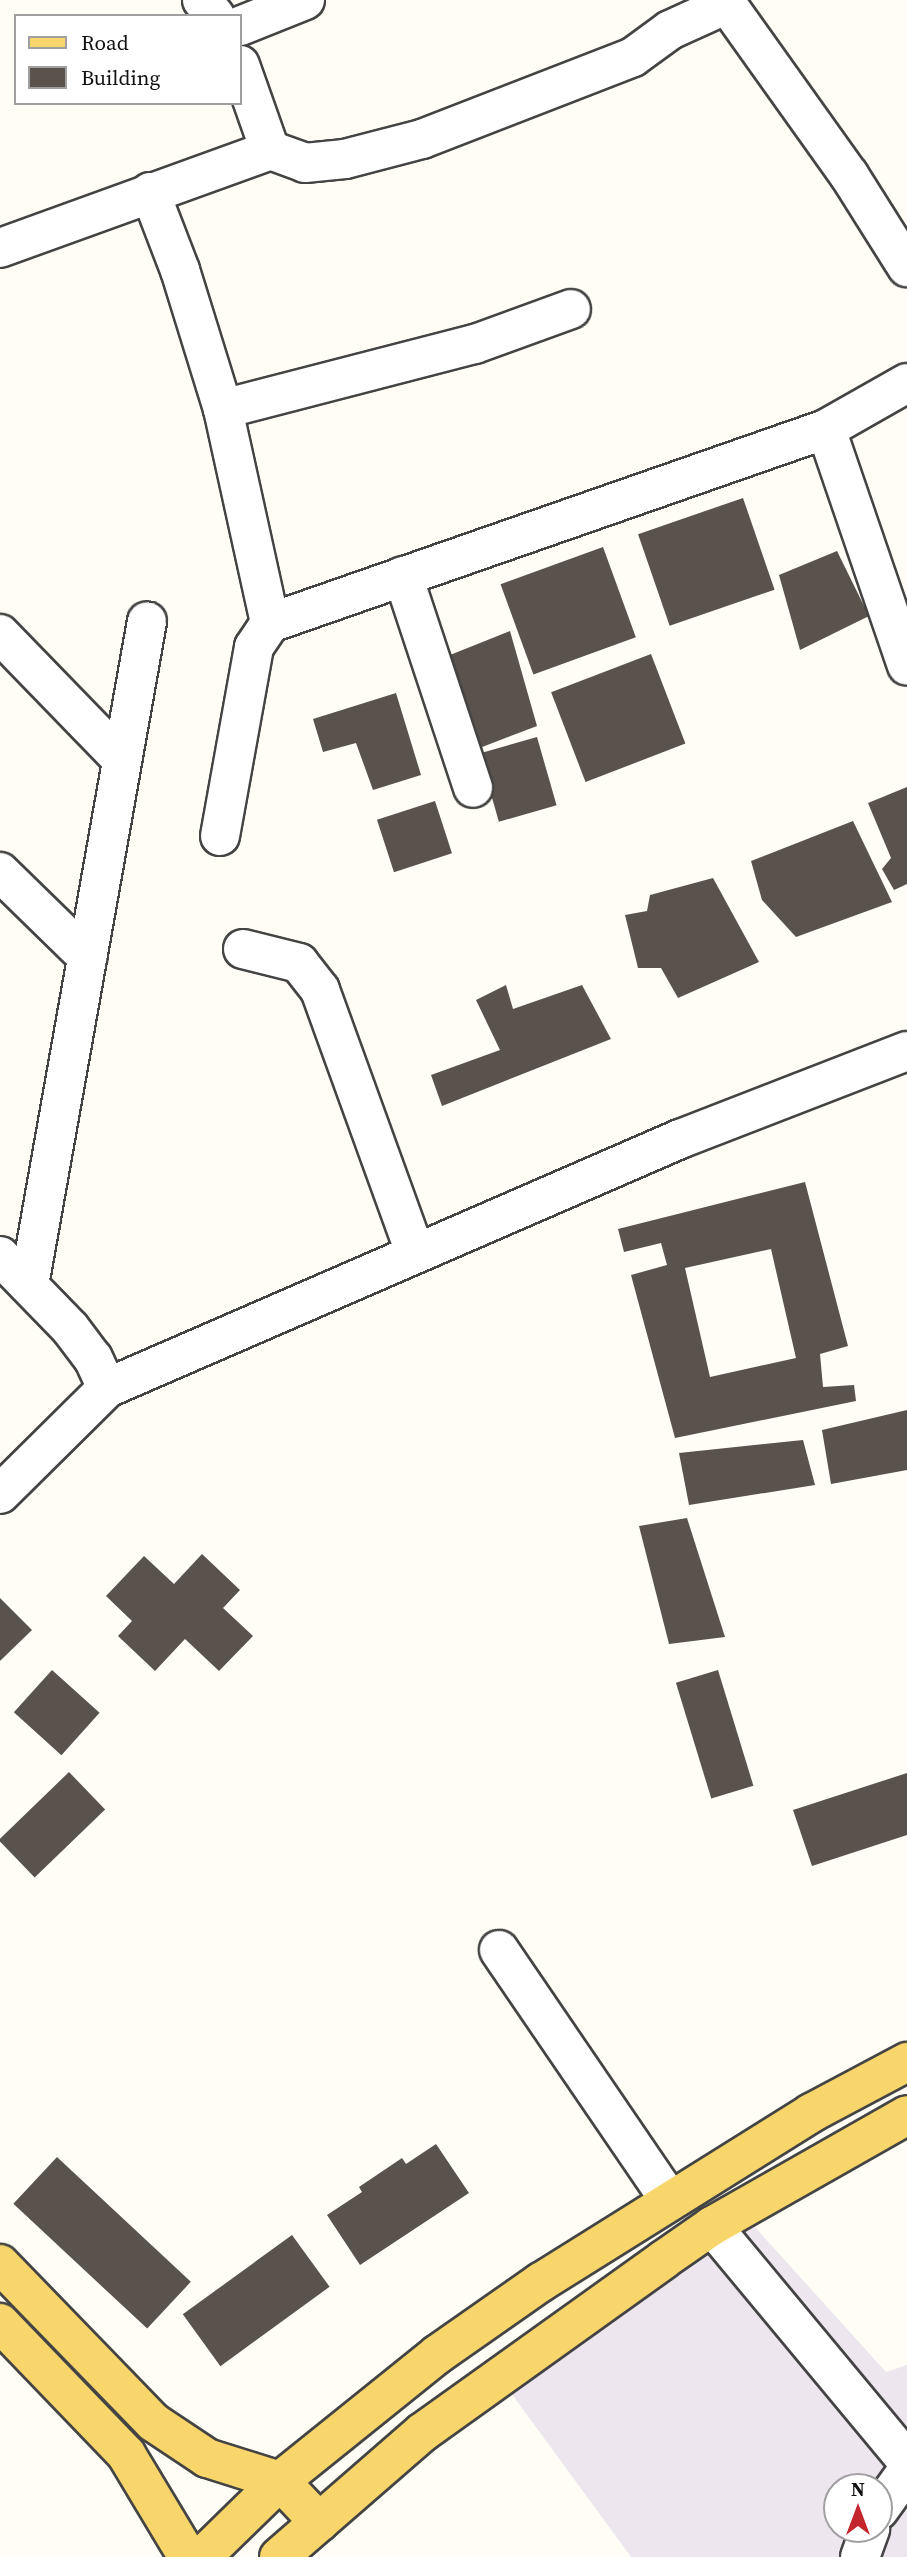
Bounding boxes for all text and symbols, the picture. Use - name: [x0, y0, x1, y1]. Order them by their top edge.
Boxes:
- legend: [14, 14, 242, 105]
- text: Road: [81, 28, 129, 57]
- text: Building: [81, 63, 160, 92]
- north arrow: [823, 2473, 893, 2543]
- text: N: [851, 2476, 865, 2502]

